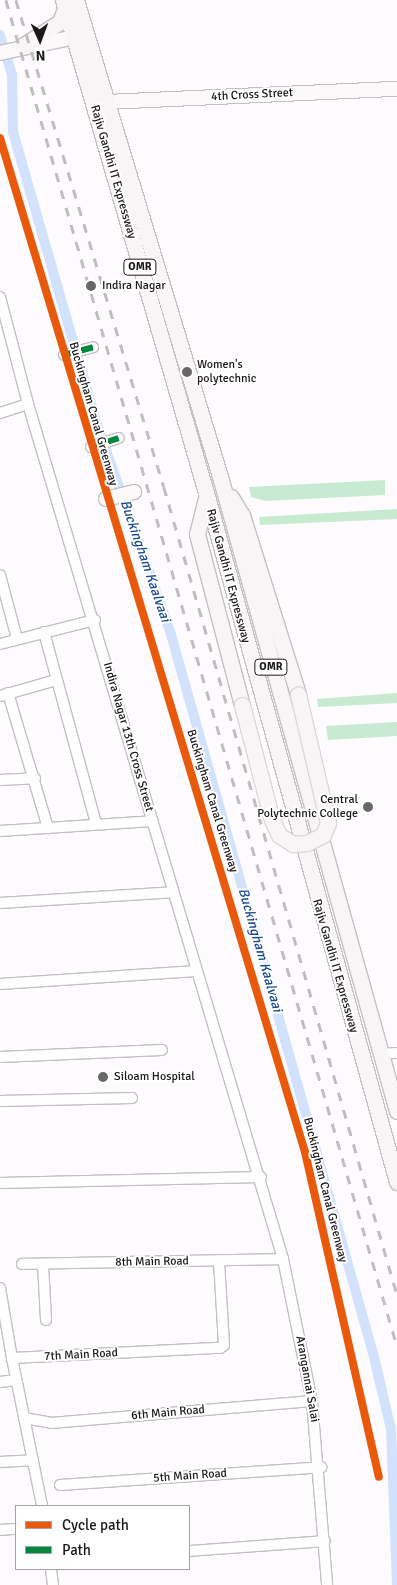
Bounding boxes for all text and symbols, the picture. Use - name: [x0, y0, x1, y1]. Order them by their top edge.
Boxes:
- north arrow: [15, 15, 65, 65]
- text: N: [35, 47, 46, 64]
- street label: 4th Cross Street: [211, 86, 293, 104]
- street label: Rajiv Gandhi IT Expressway: [87, 103, 139, 241]
- road number: OMR: [122, 258, 158, 276]
- marker: Indira Nagar: [84, 279, 98, 293]
- place label: Indira Nagar: [102, 279, 166, 293]
- street label: Buckingham Canal Greenway: [66, 341, 120, 487]
- place label: Women's polytechnic: [197, 358, 256, 386]
- marker: Women's polytechnic: [181, 366, 193, 378]
- water label: Buckingham Kaalvaai: [116, 498, 174, 624]
- street label: Rajiv Gandhi IT Expressway: [203, 507, 253, 645]
- road number: OMR: [254, 659, 288, 676]
- street label: Indira Nagar 13th Cross Street: [100, 661, 156, 813]
- street label: Buckingham Canal Greenway: [183, 728, 241, 874]
- place label: Central Polytechnic College: [257, 793, 358, 821]
- marker: Central Polytechnic College: [362, 801, 374, 813]
- water label: Buckingham Kaalvaai: [234, 886, 286, 1014]
- street label: Rajiv Gandhi IT Expressway: [309, 897, 361, 1035]
- marker: Siloam Hospital: [96, 1070, 110, 1084]
- place label: Siloam Hospital: [114, 1070, 195, 1084]
- street label: Buckingham Canal Greenway: [300, 1116, 350, 1264]
- street label: 8th Main Road: [115, 1254, 189, 1270]
- street label: Arangannai Salai: [292, 1335, 322, 1423]
- street label: 7th Main Road: [44, 1346, 118, 1364]
- street label: 6th Main Road: [131, 1403, 205, 1423]
- street label: 5th Main Road: [153, 1466, 227, 1486]
- legend: [15, 1505, 190, 1570]
- text: Cycle path: [62, 1516, 129, 1534]
- text: Path: [62, 1541, 91, 1559]

